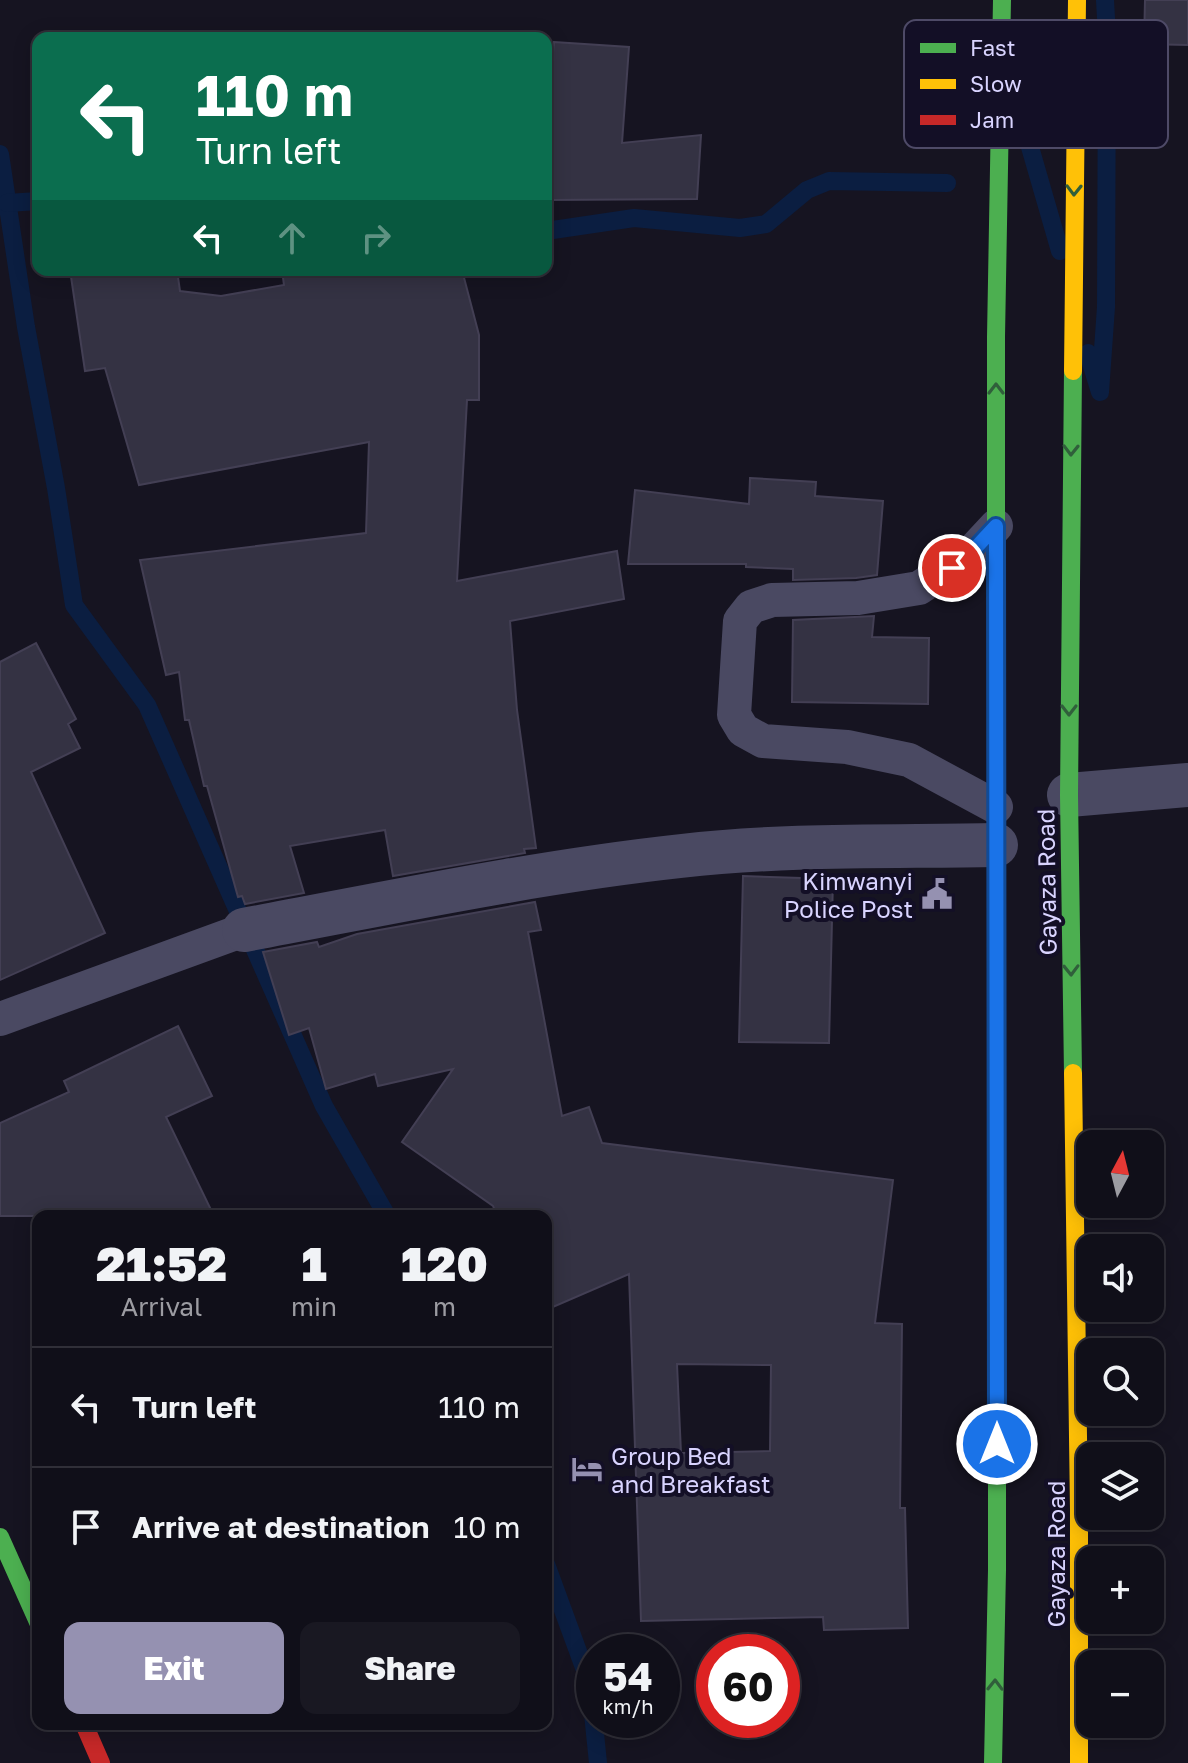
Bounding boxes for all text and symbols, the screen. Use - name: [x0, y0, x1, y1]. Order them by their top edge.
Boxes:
- legend: [904, 20, 1168, 148]
- text: Fast: [970, 34, 1016, 61]
- text: 110 m: [196, 61, 353, 128]
- icon: left: [64, 64, 168, 168]
- text: Slow: [970, 70, 1022, 97]
- text: Jam: [970, 106, 1014, 133]
- text: Turn left: [196, 129, 342, 172]
- one-way arrow: [1065, 184, 1083, 197]
- icon: left: [186, 216, 230, 260]
- icon: ahead: [270, 216, 314, 260]
- icon: right: [354, 216, 398, 260]
- one-way arrow: [987, 382, 1005, 395]
- one-way arrow: [1062, 444, 1079, 457]
- pin: [918, 534, 986, 602]
- icon: arrive: [930, 546, 974, 590]
- one-way arrow: [1060, 704, 1078, 717]
- street label: Gayaza Road: [1030, 808, 1062, 956]
- place label: Kimwanyi Police Post: [784, 866, 913, 923]
- public building icon: Kimwanyi Police Post: [920, 877, 954, 911]
- one-way arrow: [1063, 964, 1080, 977]
- north arrow: [1076, 1130, 1164, 1218]
- map controls: [1076, 1130, 1164, 1738]
- text: 21:52: [96, 1234, 227, 1292]
- text: 1: [301, 1234, 327, 1292]
- text: 120: [401, 1234, 488, 1292]
- button: sound: [1076, 1234, 1164, 1322]
- text: Arrival: [121, 1291, 202, 1322]
- text: min: [291, 1291, 337, 1322]
- text: m: [433, 1291, 456, 1322]
- button: search: [1076, 1338, 1164, 1426]
- icon: left: [64, 1385, 108, 1429]
- text: Turn left: [132, 1389, 257, 1425]
- text: 110 m: [438, 1389, 520, 1425]
- position arrow: [955, 1402, 1039, 1486]
- place label: Group Bed and Breakfast: [611, 1441, 770, 1498]
- button: layers: [1076, 1442, 1164, 1530]
- hotel icon: Group Bed and Breakfast: [570, 1452, 604, 1486]
- street label: Gayaza Road: [1041, 1481, 1070, 1627]
- icon: arrive: [64, 1505, 108, 1549]
- text: Arrive at destination: [132, 1509, 429, 1545]
- text: 10 m: [453, 1509, 521, 1545]
- button: +: [1076, 1546, 1164, 1634]
- button: Exit: [64, 1622, 284, 1714]
- button: Share: [300, 1622, 520, 1714]
- speed limit sign: 60: [696, 1634, 800, 1738]
- button: −: [1076, 1650, 1164, 1738]
- text: 54: [603, 1652, 653, 1700]
- one-way arrow: [986, 1678, 1003, 1691]
- text: km/h: [603, 1694, 653, 1718]

